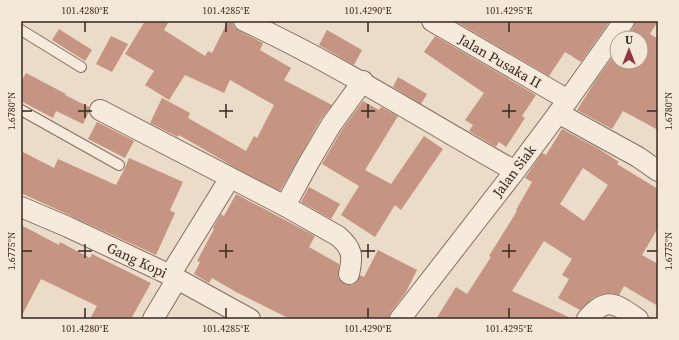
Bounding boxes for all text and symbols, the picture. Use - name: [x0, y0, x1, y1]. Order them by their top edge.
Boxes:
- text: 101.4280°E: [61, 4, 109, 17]
- text: 101.4285°E: [202, 4, 250, 17]
- text: 101.4290°E: [344, 4, 392, 17]
- text: 101.4295°E: [485, 4, 533, 17]
- street label: Jalan Pusaka II: [454, 29, 545, 93]
- north arrow: [609, 30, 649, 70]
- text: U: [625, 33, 633, 48]
- text: 1.6780°N: [5, 92, 18, 130]
- text: 1.6780°N: [662, 92, 675, 130]
- street label: Jalan Siak: [487, 140, 541, 202]
- text: 1.6775°N: [5, 232, 18, 270]
- text: 1.6775°N: [662, 232, 675, 270]
- street label: Gang Kopi: [104, 237, 170, 283]
- text: 101.4280°E: [61, 322, 109, 335]
- text: 101.4285°E: [202, 322, 250, 335]
- text: 101.4290°E: [344, 322, 392, 335]
- text: 101.4295°E: [485, 322, 533, 335]

